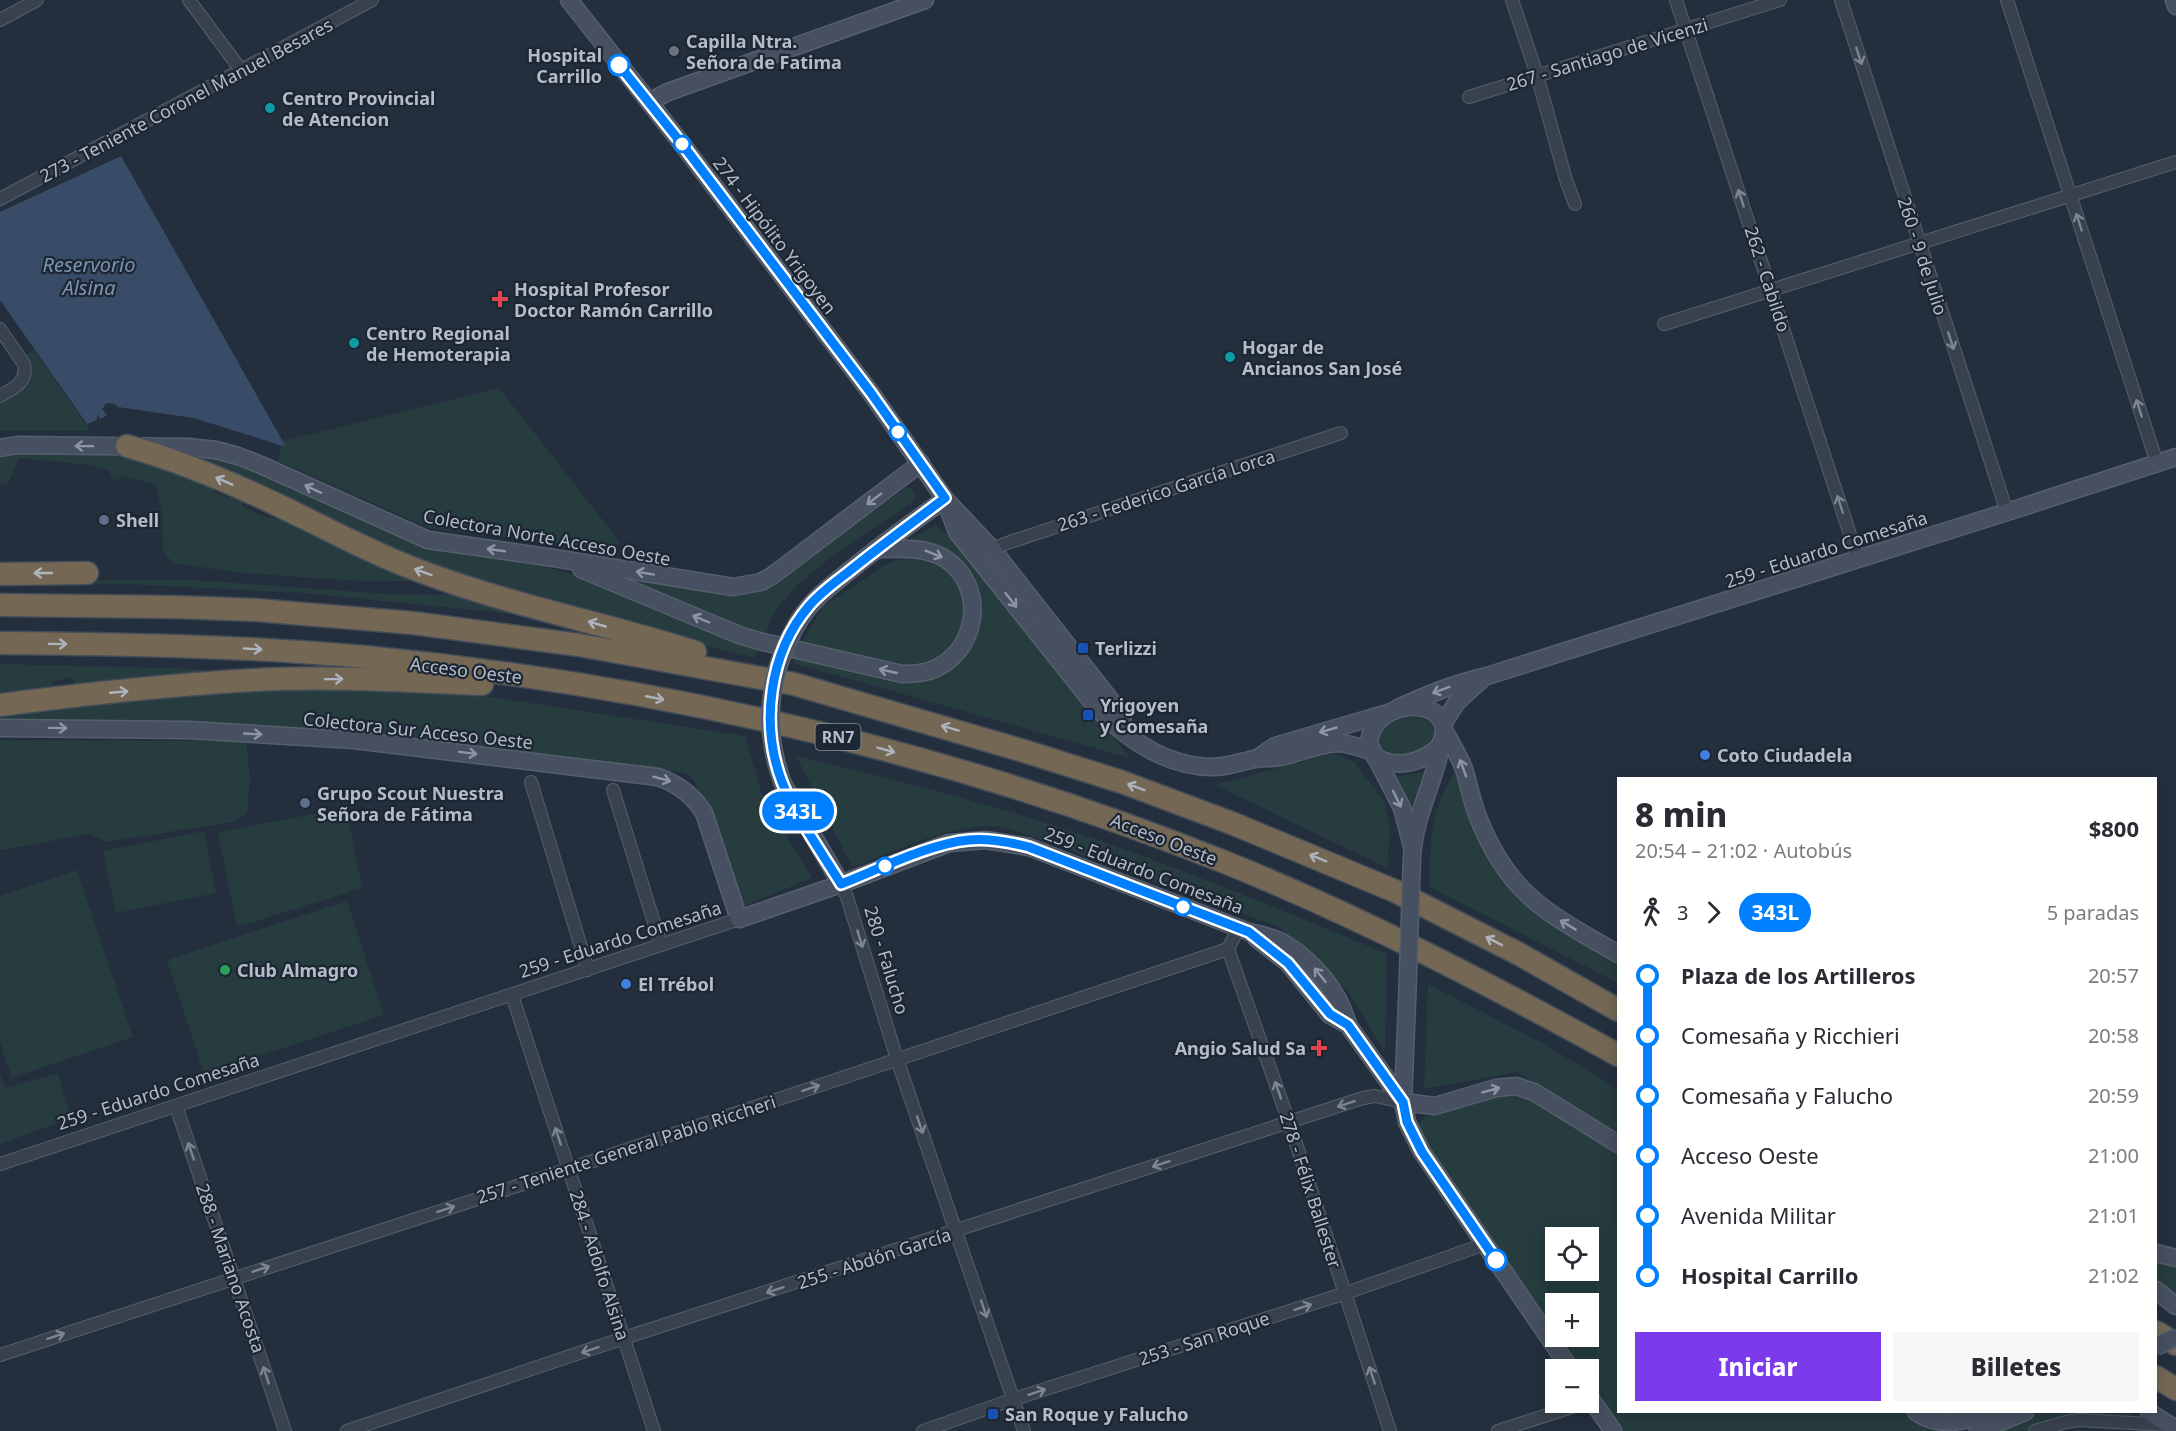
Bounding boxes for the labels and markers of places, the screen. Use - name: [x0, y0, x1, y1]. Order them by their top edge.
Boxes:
- place label: Capilla Ntra. Señora de Fatima: [686, 29, 842, 74]
- place label: Hospital Carrillo: [527, 43, 602, 88]
- marker: Capilla Ntra. Señora de Fatima: [667, 44, 681, 58]
- marker: Hospital Carrillo: [608, 54, 630, 76]
- place label: Centro Provincial de Atencion: [282, 86, 435, 131]
- marker: Centro Provincial de Atencion: [263, 101, 277, 115]
- unlabelled marker: [673, 135, 691, 153]
- place label: Hospital Profesor Doctor Ramón Carrillo: [514, 277, 713, 322]
- marker: Hospital Profesor Doctor Ramón Carrillo: [491, 290, 509, 308]
- place label: Centro Regional de Hemoterapia: [366, 321, 511, 366]
- place label: Hogar de Ancianos San José: [1242, 335, 1402, 380]
- marker: Centro Regional de Hemoterapia: [347, 336, 361, 350]
- marker: Hogar de Ancianos San José: [1223, 350, 1237, 364]
- unlabelled marker: [889, 423, 907, 441]
- place label: Shell: [116, 508, 159, 532]
- marker: Shell: [97, 513, 111, 527]
- place label: Terlizzi: [1095, 636, 1157, 660]
- marker: Terlizzi: [1076, 641, 1090, 655]
- place label: Yrigoyen y Comesaña: [1100, 693, 1208, 738]
- marker: Yrigoyen y Comesaña: [1081, 708, 1095, 722]
- place label: Coto Ciudadela: [1717, 743, 1853, 767]
- marker: Coto Ciudadela: [1698, 748, 1712, 762]
- place label: Grupo Scout Nuestra Señora de Fátima: [317, 781, 504, 826]
- marker: Grupo Scout Nuestra Señora de Fátima: [298, 796, 312, 810]
- unlabelled marker: [876, 857, 894, 875]
- unlabelled marker: [1174, 898, 1192, 916]
- place label: Club Almagro: [237, 958, 358, 982]
- marker: Club Almagro: [218, 963, 232, 977]
- place label: El Trébol: [638, 972, 714, 996]
- marker: El Trébol: [619, 977, 633, 991]
- place label: Angio Salud Sa: [1175, 1036, 1306, 1060]
- marker: Angio Salud Sa: [1310, 1039, 1328, 1057]
- unlabelled marker: [1485, 1249, 1507, 1271]
- place label: San Roque y Falucho: [1005, 1402, 1189, 1426]
- marker: San Roque y Falucho: [986, 1407, 1000, 1421]

